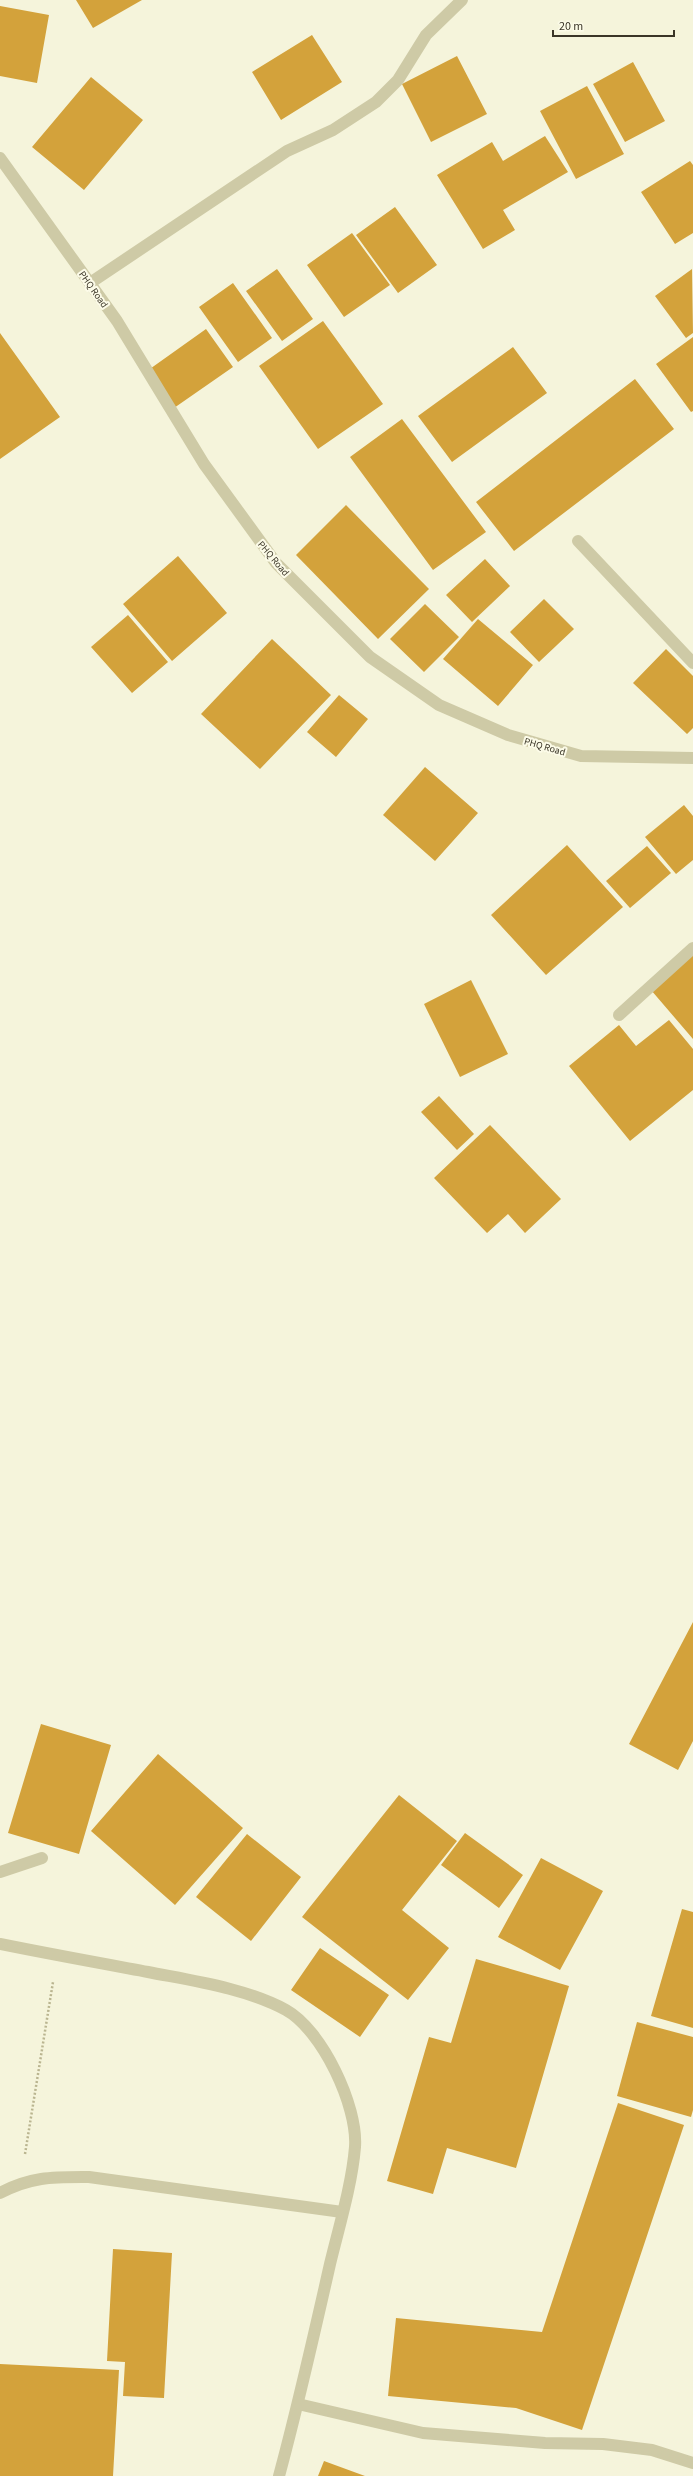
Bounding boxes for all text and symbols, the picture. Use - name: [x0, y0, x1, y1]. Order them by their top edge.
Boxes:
- scale bar: [553, 12, 674, 38]
- text: 20 m: [559, 18, 583, 35]
- street label: PHQ Road: [75, 268, 111, 311]
- street label: PHQ Road: [254, 538, 292, 579]
- street label: PHQ Road: [522, 734, 567, 760]

